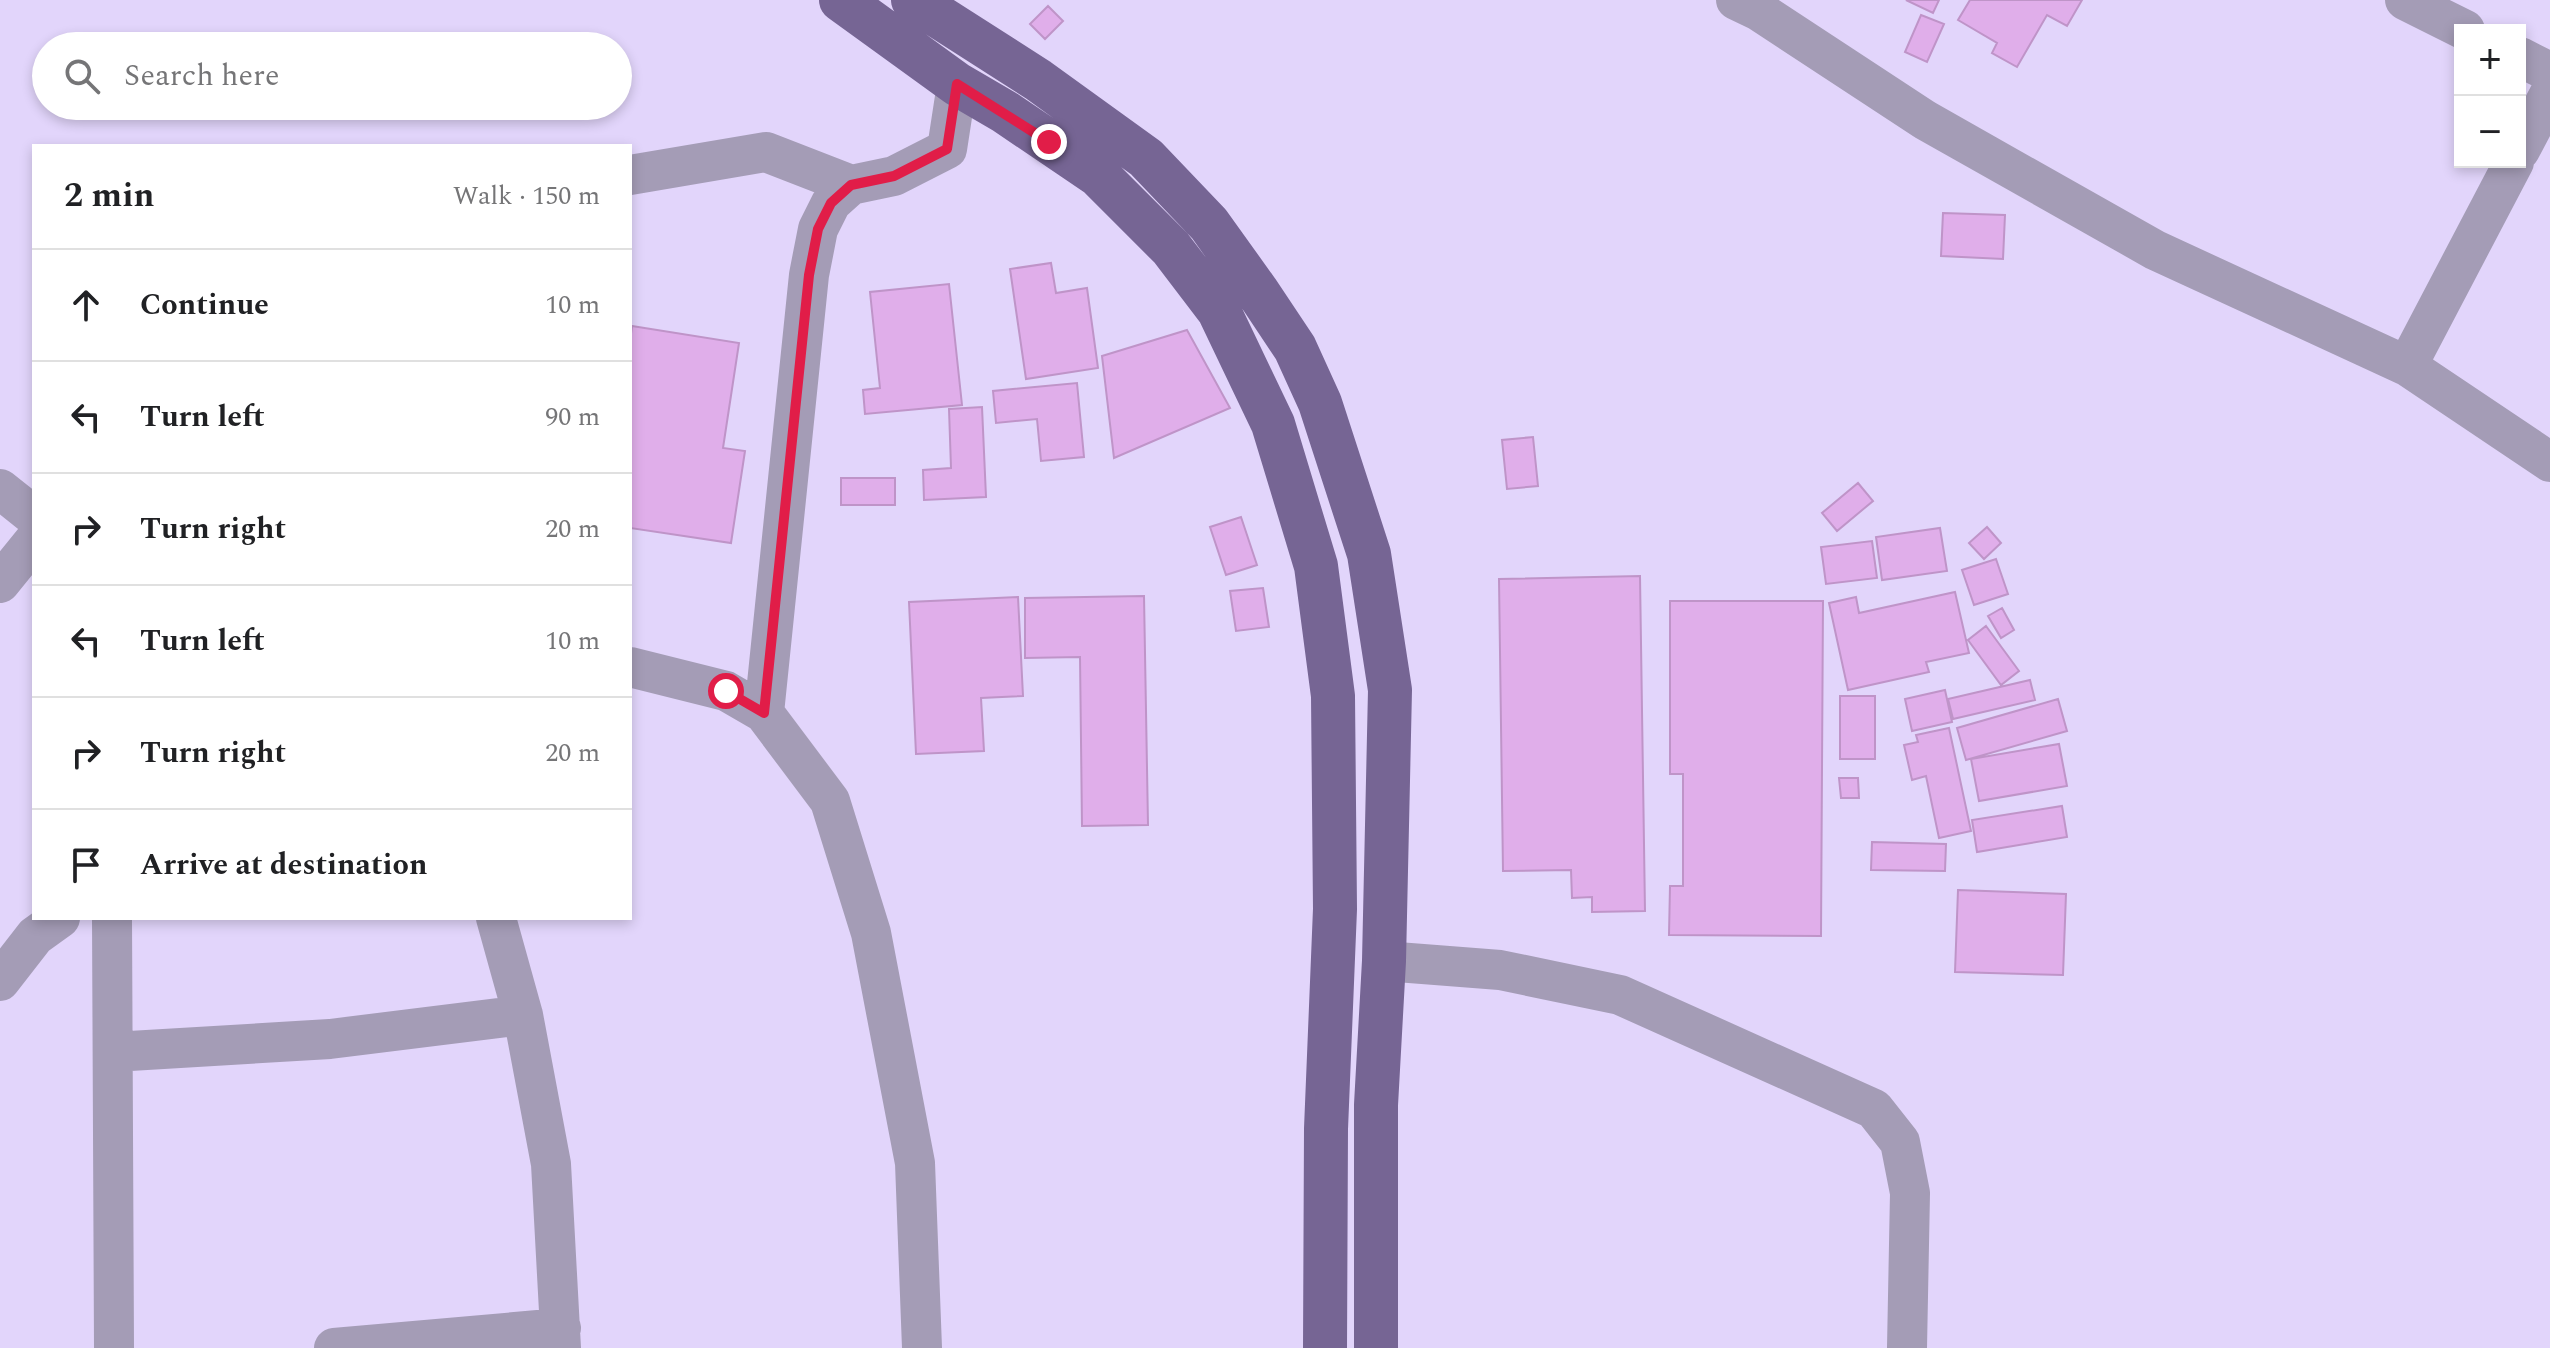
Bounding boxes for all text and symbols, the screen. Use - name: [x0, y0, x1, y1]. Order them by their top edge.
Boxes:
- map controls: [2454, 24, 2526, 168]
- button: +: [2454, 24, 2526, 96]
- search box: [32, 32, 632, 120]
- text: Search here: [124, 53, 280, 99]
- icon: search: [60, 54, 104, 98]
- button: −: [2454, 96, 2526, 168]
- route end: [1031, 124, 1067, 160]
- text: 2 min: [64, 170, 154, 222]
- text: Walk · 150 m: [453, 176, 600, 216]
- text: Continue: [140, 282, 269, 328]
- icon: ahead: [64, 283, 108, 327]
- text: 10 m: [545, 285, 600, 325]
- text: Turn left: [140, 394, 265, 440]
- icon: left: [64, 395, 108, 439]
- text: 90 m: [545, 397, 600, 437]
- text: Turn right: [140, 506, 286, 552]
- icon: right: [64, 507, 108, 551]
- text: 20 m: [545, 509, 600, 549]
- text: Turn left: [140, 618, 265, 664]
- icon: left: [64, 619, 108, 663]
- text: 10 m: [545, 621, 600, 661]
- route start: [708, 673, 744, 709]
- text: Turn right: [140, 730, 286, 776]
- icon: right: [64, 731, 108, 775]
- text: 20 m: [545, 733, 600, 773]
- text: Arrive at destination: [140, 842, 427, 888]
- icon: arrive: [64, 843, 108, 887]

